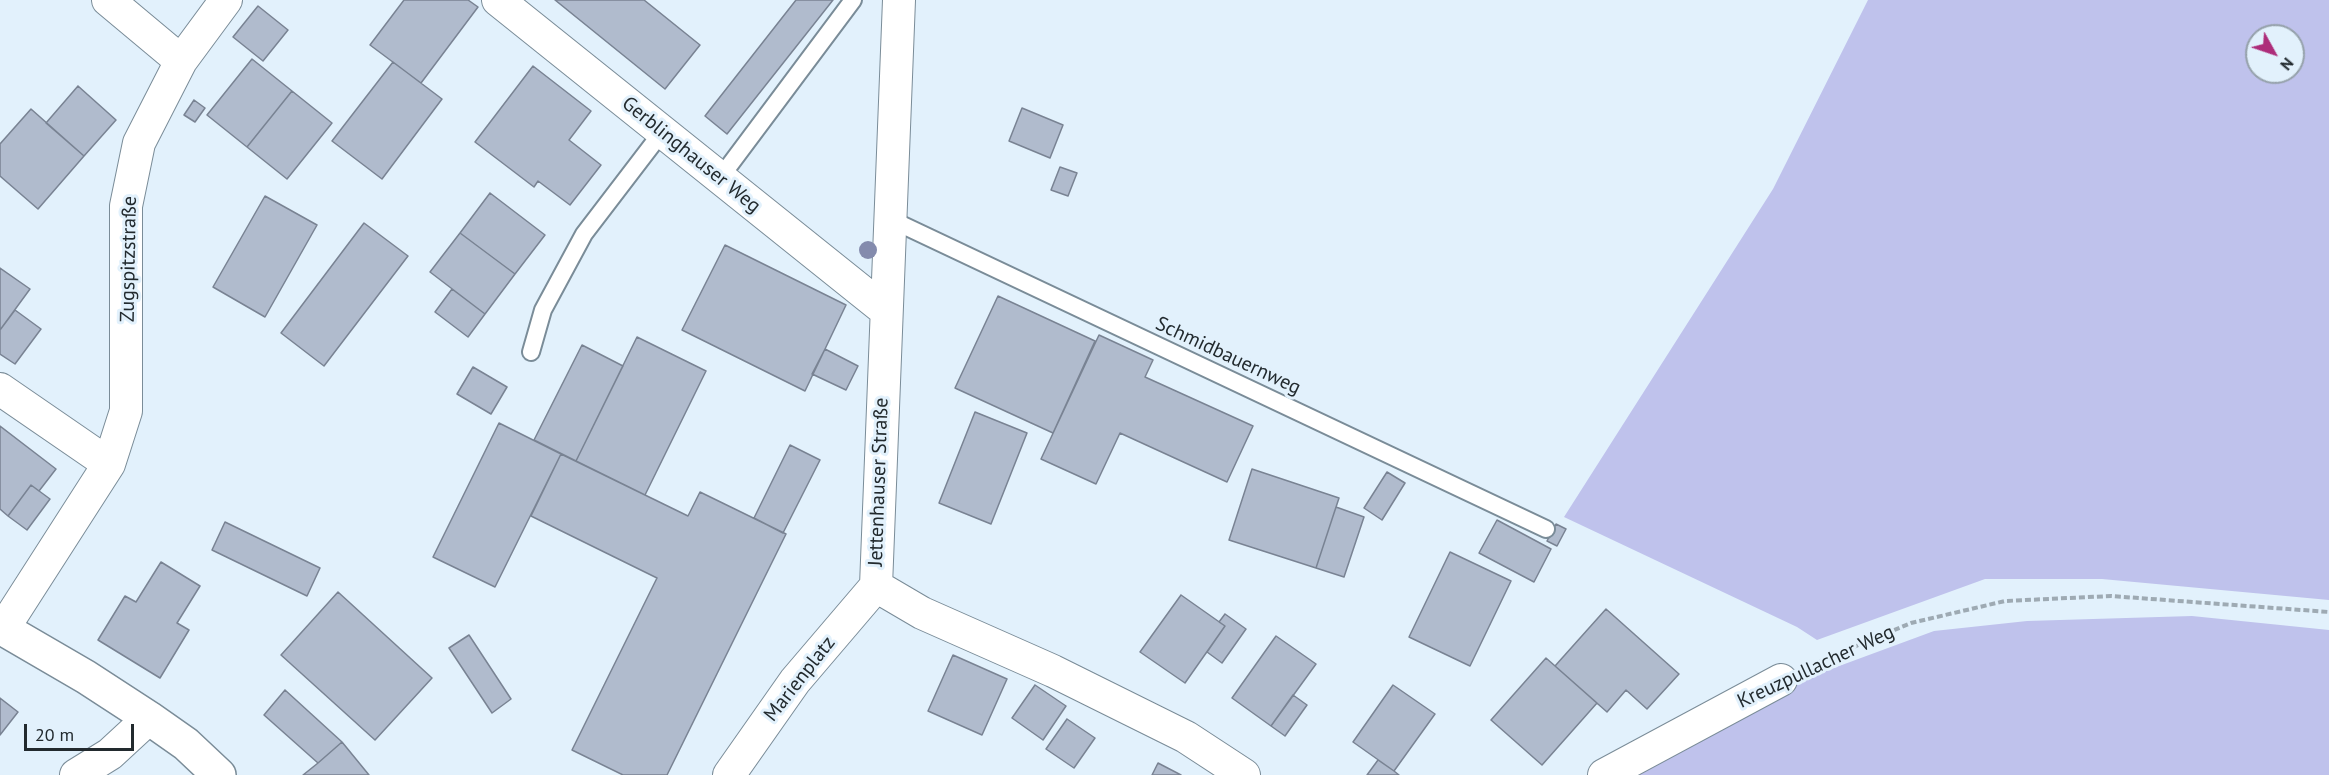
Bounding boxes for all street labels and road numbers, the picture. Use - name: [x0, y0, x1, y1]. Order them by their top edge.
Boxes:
- street label: Gerblinghauser Weg: [617, 92, 765, 218]
- street label: Zugspitzstraße: [116, 196, 142, 322]
- street label: Schmidbauernweg: [1152, 312, 1304, 400]
- street label: Jettenhauser Straße: [864, 397, 894, 567]
- street label: Kreuzpullacher Weg: [1734, 620, 1898, 714]
- street label: Marienplatz: [759, 632, 841, 726]

